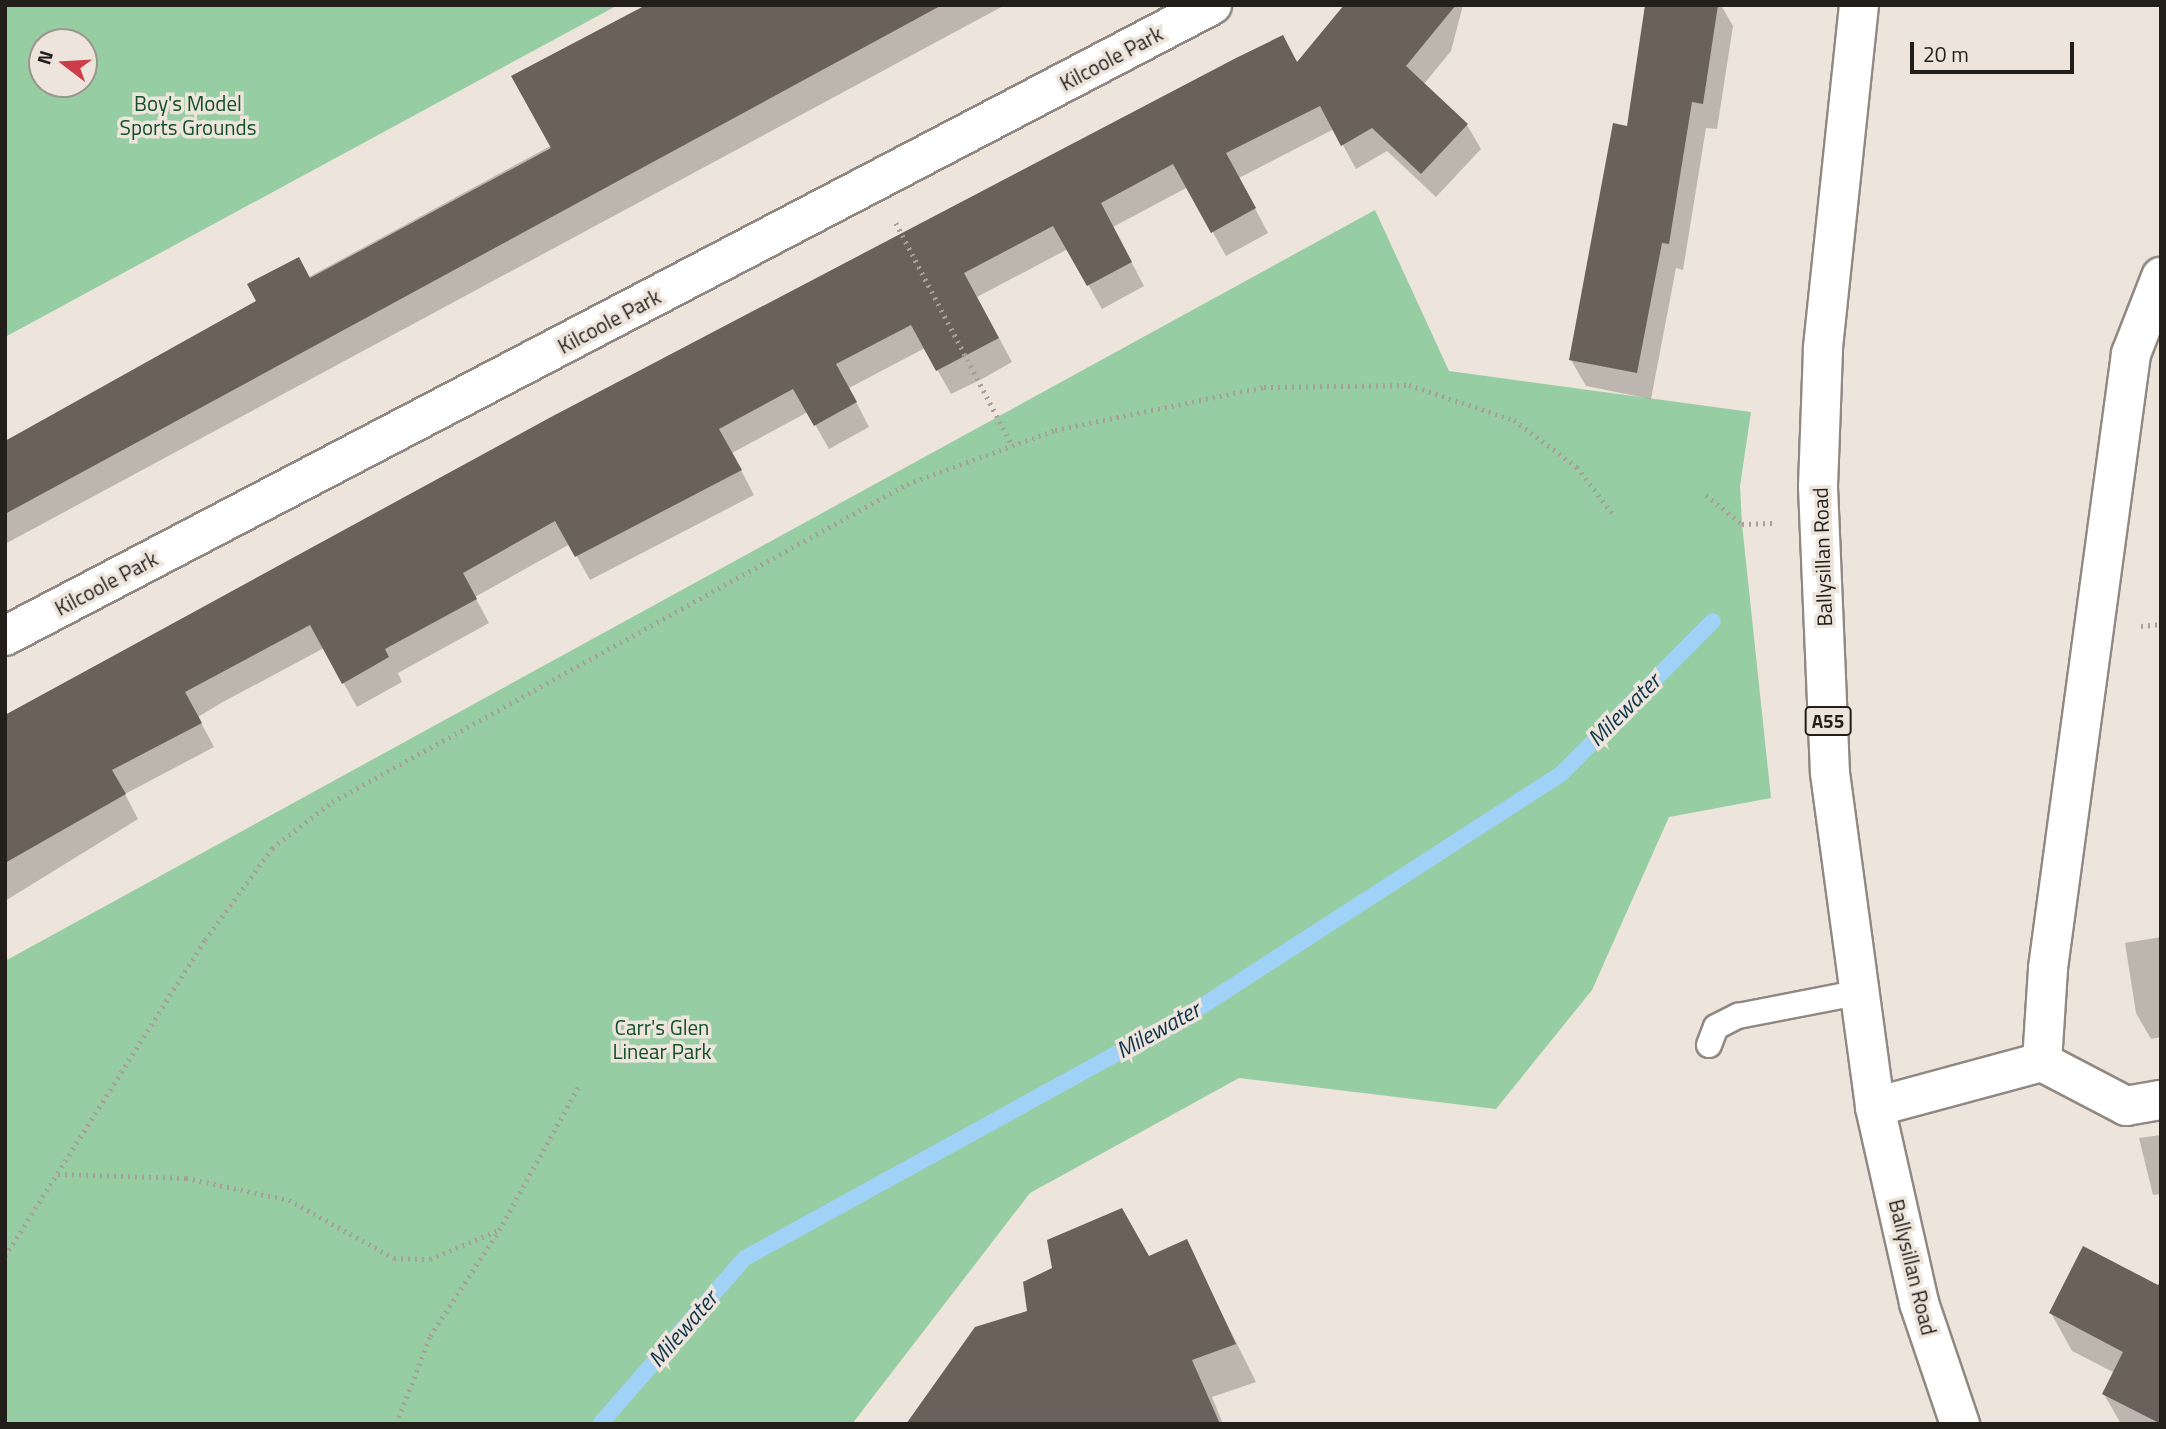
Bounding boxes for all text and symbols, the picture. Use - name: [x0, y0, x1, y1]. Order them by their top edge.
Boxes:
- street label: Kilcoole Park: [1055, 20, 1167, 96]
- north arrow: [28, 28, 98, 98]
- scale bar: [1914, 28, 2078, 72]
- text: 20 m: [1923, 38, 1969, 70]
- text: N: [29, 47, 60, 68]
- park label: Boy's Model Sports Grounds: [120, 90, 256, 140]
- street label: Kilcoole Park: [553, 283, 665, 359]
- street label: Ballysillan Road: [1807, 487, 1837, 627]
- street label: Kilcoole Park: [50, 545, 162, 621]
- water label: Milewater: [1582, 668, 1666, 752]
- road number: A55: [1804, 706, 1853, 736]
- water label: Milewater: [1111, 996, 1205, 1064]
- park label: Carr's Glen Linear Park: [612, 1014, 712, 1064]
- street label: Ballysillan Road: [1884, 1196, 1942, 1338]
- water label: Milewater: [643, 1285, 723, 1373]

